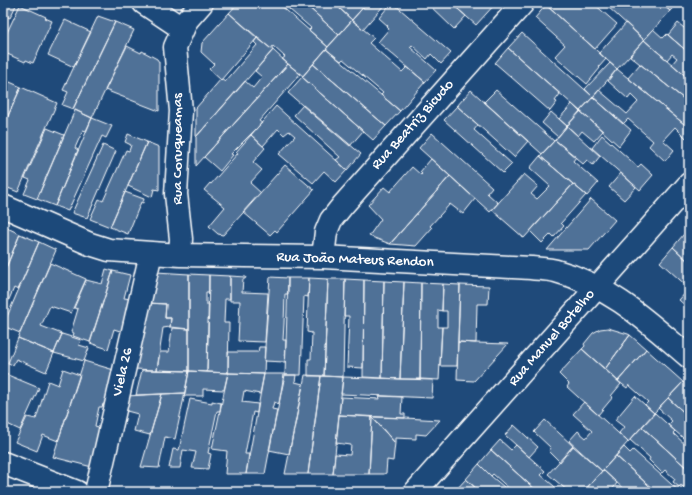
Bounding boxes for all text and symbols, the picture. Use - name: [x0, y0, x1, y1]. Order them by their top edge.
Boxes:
- street label: Rua Beatriz Bicudo: [368, 76, 458, 174]
- street label: Rua Coruqueamas: [169, 93, 187, 205]
- street label: Rua João Mateus Rendon: [276, 248, 434, 272]
- street label: Rua Manuel Botelho: [505, 286, 599, 390]
- street label: Viela 26: [108, 345, 137, 399]

